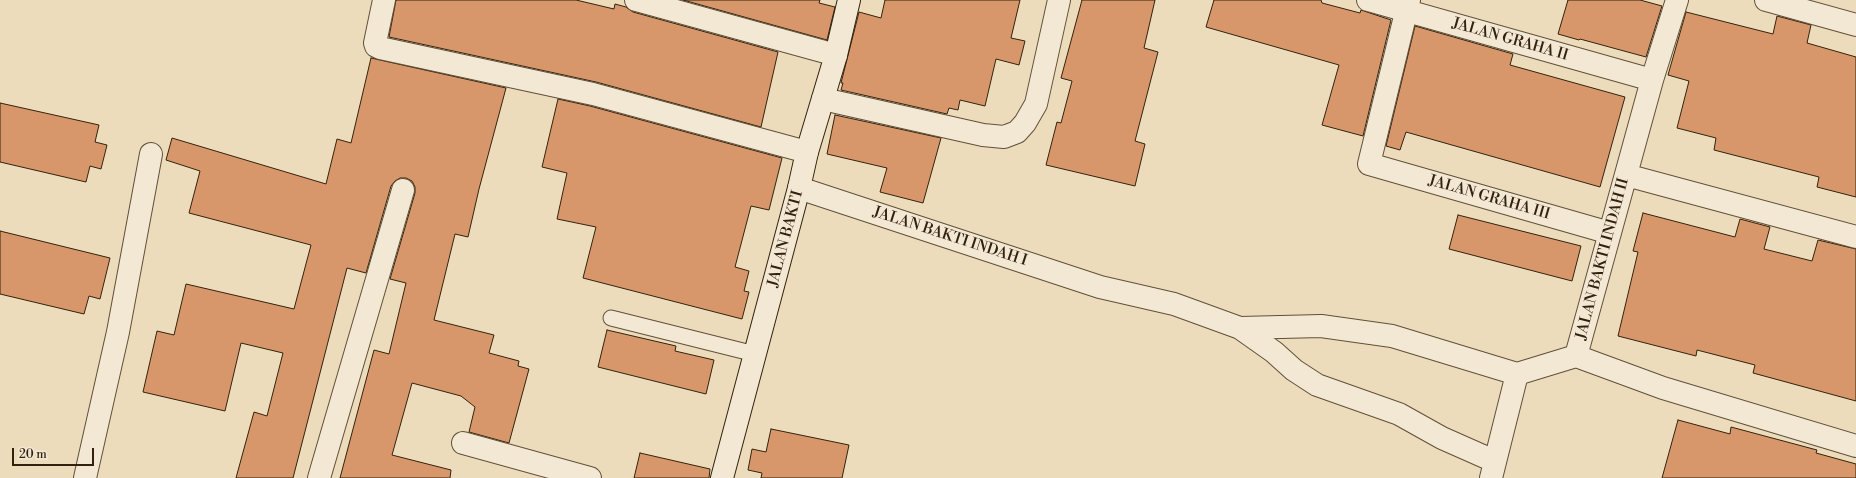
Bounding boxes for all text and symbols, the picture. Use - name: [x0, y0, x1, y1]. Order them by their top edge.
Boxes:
- street label: JALAN GRAHA II: [1450, 15, 1570, 65]
- street label: JALAN GRAHA III: [1426, 172, 1552, 224]
- street label: JALAN BAKTI INDAH II: [1573, 176, 1633, 342]
- street label: JALAN BAKTI: [764, 189, 808, 289]
- street label: JALAN BAKTI INDAH I: [871, 204, 1029, 270]
- scale bar: [14, 440, 96, 466]
- text: 20 m: [19, 447, 47, 462]

